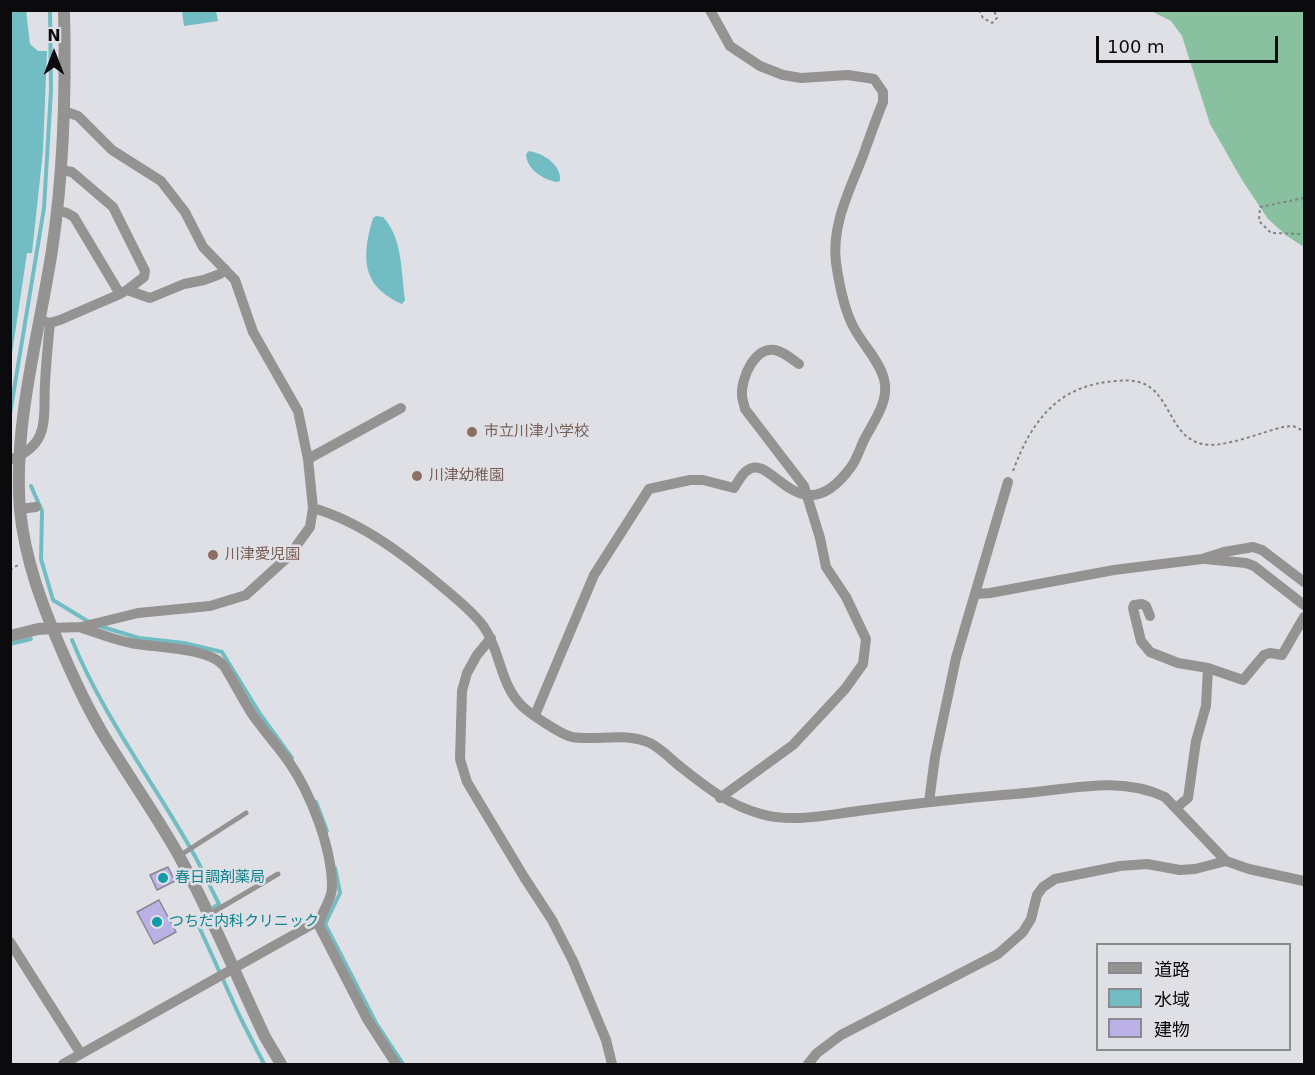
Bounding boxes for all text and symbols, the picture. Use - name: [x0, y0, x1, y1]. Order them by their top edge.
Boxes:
- north arrow: [24, 24, 84, 84]
- scale bar: [1099, 24, 1280, 62]
- text: N: [47, 26, 61, 45]
- text: 100 m: [1107, 36, 1165, 57]
- place label: 市立川津小学校: [484, 423, 589, 441]
- marker: 市立川津小学校: [465, 425, 479, 439]
- place label: 川津幼稚園: [429, 467, 504, 485]
- marker: 川津幼稚園: [410, 469, 424, 483]
- place label: 川津愛児園: [225, 546, 300, 564]
- marker: 川津愛児園: [206, 548, 220, 562]
- place label: 春日調剤薬局: [175, 869, 265, 887]
- marker: 春日調剤薬局: [156, 871, 170, 885]
- place label: つちだ内科クリニック: [169, 913, 319, 931]
- marker: つちだ内科クリニック: [150, 915, 164, 929]
- legend: [1096, 943, 1291, 1051]
- text: 道路: [1154, 959, 1190, 980]
- text: 水域: [1154, 989, 1190, 1010]
- text: 建物: [1154, 1019, 1190, 1040]

